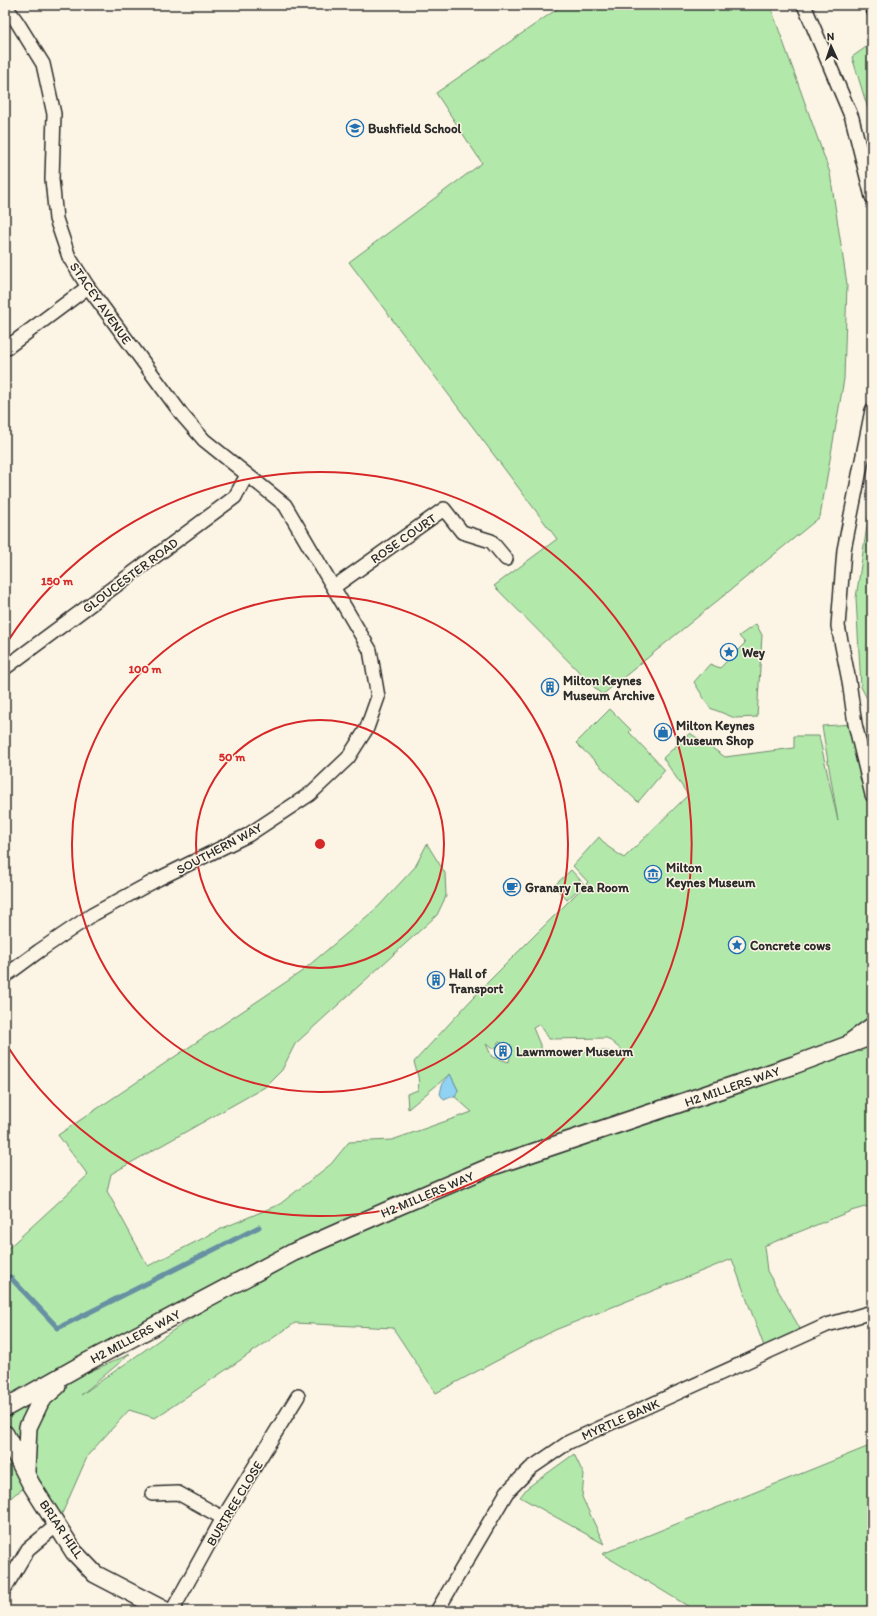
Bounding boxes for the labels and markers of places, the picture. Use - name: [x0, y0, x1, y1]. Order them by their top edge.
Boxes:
- school or university icon: Bushfield School: [345, 118, 365, 138]
- place label: Bushfield School: [368, 121, 462, 136]
- place icon: Wey: [719, 642, 739, 662]
- place label: Wey: [742, 645, 766, 661]
- place label: Milton Keynes Museum Archive: [563, 673, 655, 703]
- building icon: Milton Keynes Museum Archive: [540, 677, 560, 697]
- place label: Milton Keynes Museum Shop: [676, 718, 755, 749]
- shop icon: Milton Keynes Museum Shop: [653, 722, 673, 742]
- centre of rings: [313, 837, 327, 851]
- place label: Milton Keynes Museum: [666, 860, 756, 891]
- museum icon: Milton Keynes Museum: [643, 864, 663, 884]
- cafe icon: Granary Tea Room: [502, 877, 522, 897]
- place label: Granary Tea Room: [525, 880, 629, 896]
- place icon: Concrete cows: [727, 935, 747, 955]
- place label: Concrete cows: [750, 938, 831, 953]
- place label: Hall of Transport: [448, 966, 503, 997]
- building icon: Hall of Transport: [426, 970, 446, 990]
- building icon: Lawnmower Museum: [493, 1041, 513, 1061]
- place label: Lawnmower Museum: [516, 1044, 633, 1059]

